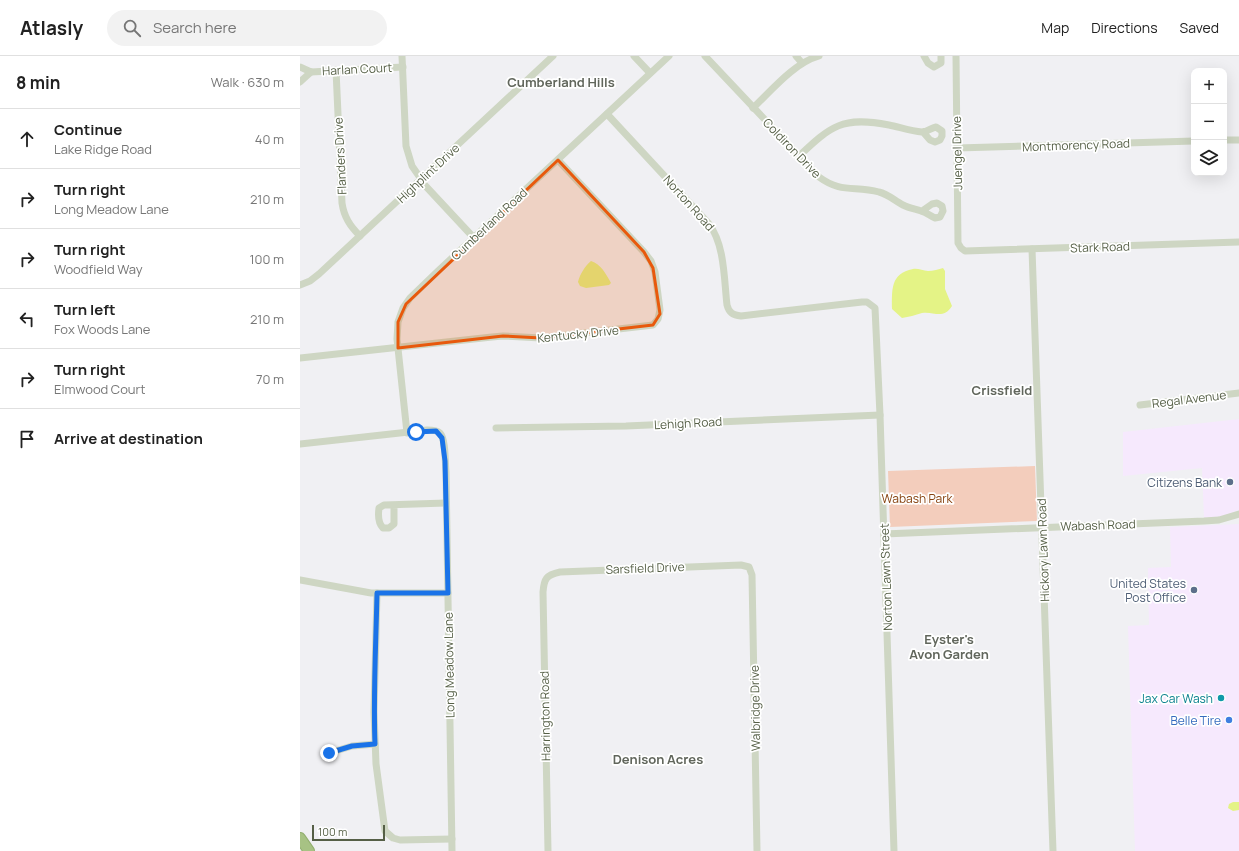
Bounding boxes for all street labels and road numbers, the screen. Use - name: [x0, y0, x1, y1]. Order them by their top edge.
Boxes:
- street label: Harlan Court: [322, 59, 393, 79]
- street label: Coldiron Drive: [759, 114, 825, 182]
- street label: Juengel Drive: [948, 116, 966, 190]
- street label: Flanders Drive: [329, 117, 351, 195]
- street label: Montmorency Road: [1022, 135, 1130, 155]
- street label: Highplint Drive: [393, 139, 463, 207]
- street label: Norton Road: [660, 172, 718, 234]
- street label: Cumberland Road: [447, 184, 531, 264]
- street label: Stark Road: [1070, 237, 1130, 257]
- street label: Kentucky Drive: [536, 321, 620, 347]
- street label: Regal Avenue: [1151, 386, 1227, 412]
- street label: Lehigh Road: [654, 413, 722, 433]
- street label: Hickory Lawn Road: [1033, 498, 1053, 602]
- street label: Wabash Road: [1060, 515, 1136, 535]
- street label: Norton Lawn Street: [876, 523, 896, 631]
- street label: Sarsfield Drive: [605, 558, 685, 578]
- street label: Long Meadow Lane: [440, 612, 458, 718]
- street label: Walbridge Drive: [746, 665, 764, 751]
- street label: Harrington Road: [536, 671, 554, 761]

